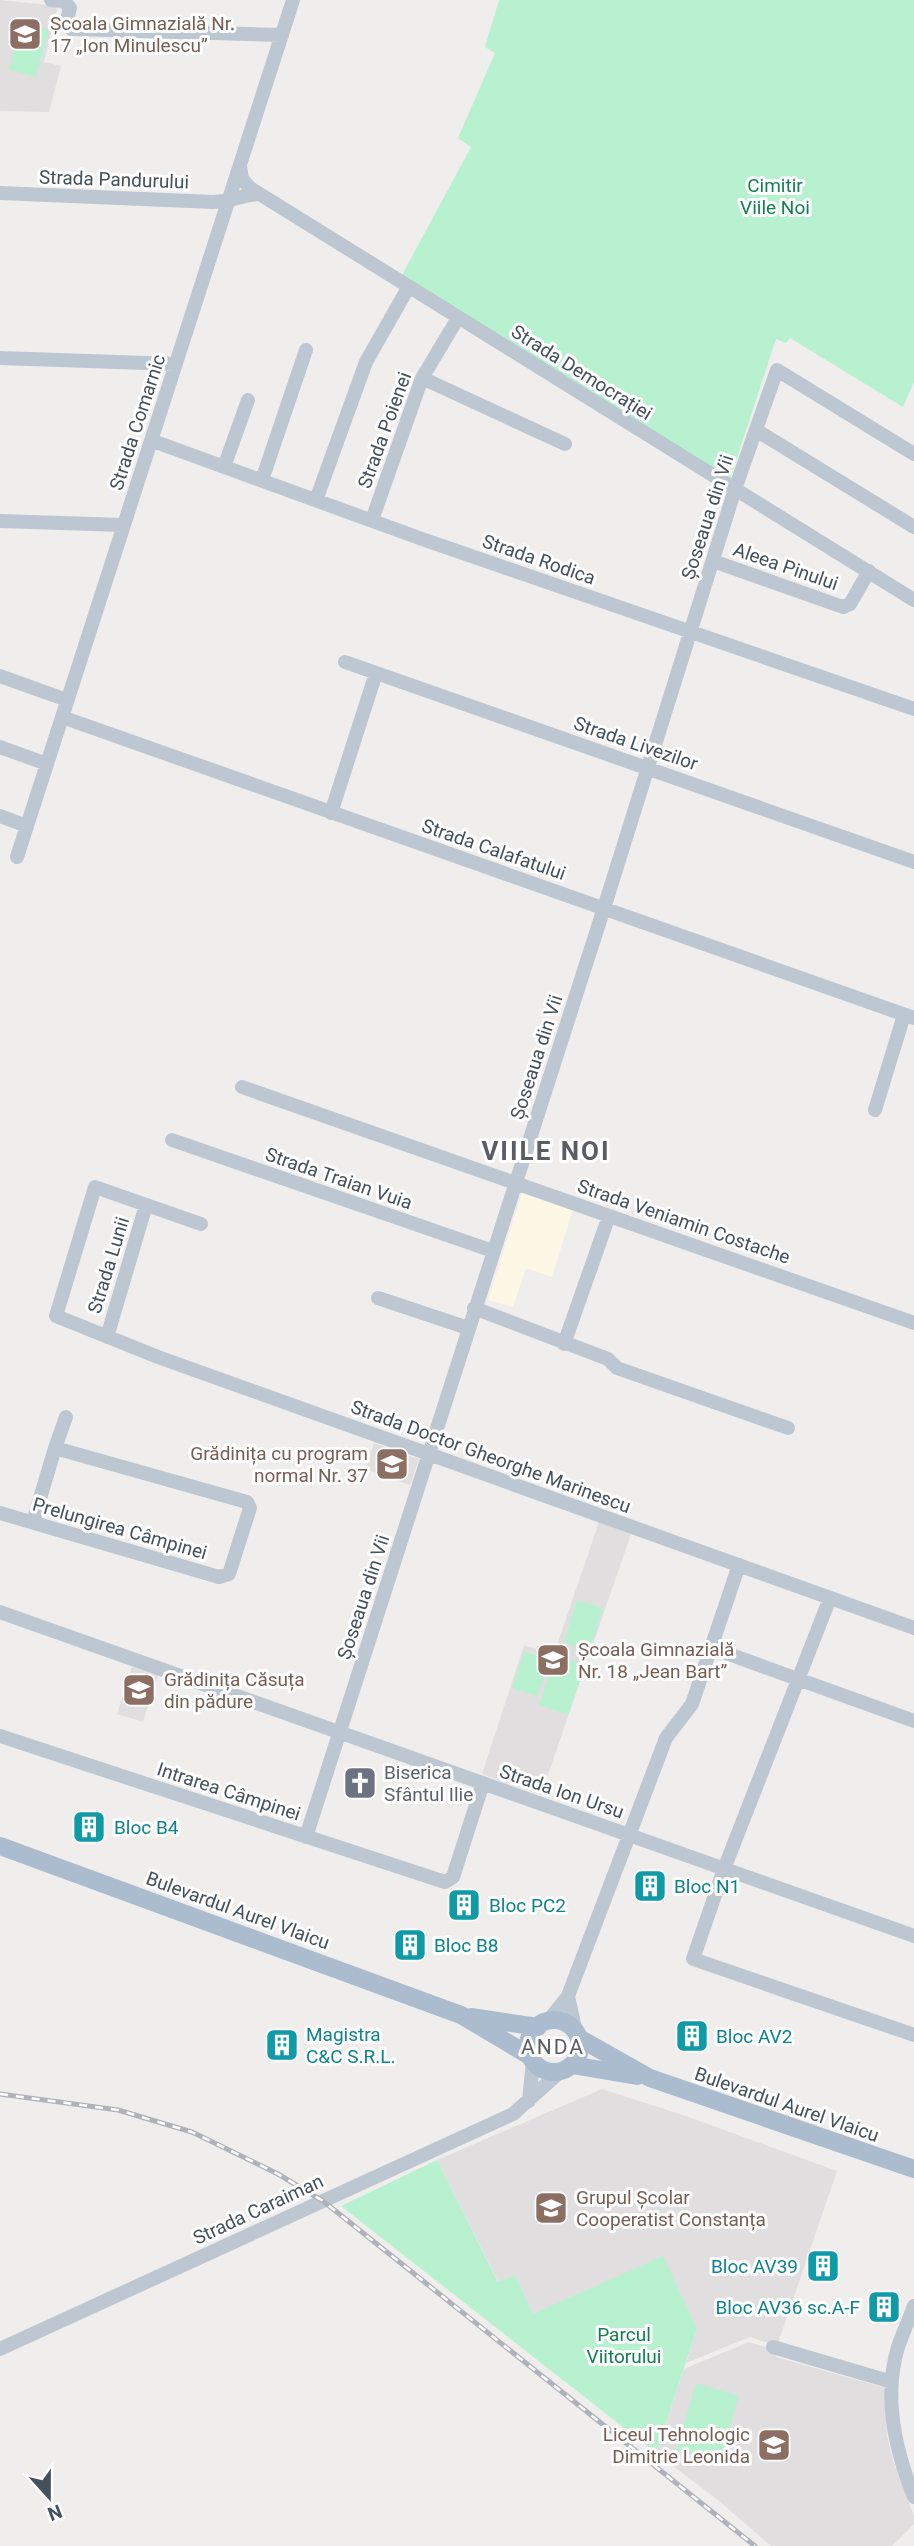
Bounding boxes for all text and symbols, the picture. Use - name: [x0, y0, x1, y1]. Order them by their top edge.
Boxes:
- place label: Școala Gimnazială Nr. 17 „Ion Minulescu”: [50, 12, 235, 57]
- school or university icon: Școala Gimnazială Nr. 17 „Ion Minulescu”: [6, 15, 44, 53]
- street label: Strada Pandurului: [39, 165, 189, 194]
- park label: Cimitir Viile Noi: [740, 174, 810, 219]
- street label: Strada Democrației: [507, 320, 656, 425]
- street label: Strada Comarnic: [105, 351, 170, 493]
- street label: Strada Poienei: [353, 369, 416, 492]
- street label: Șoseaua din Vii: [676, 452, 738, 582]
- street label: Strada Rodica: [479, 529, 598, 590]
- street label: Aleea Pinului: [730, 538, 841, 595]
- street label: Strada Livezilor: [571, 711, 701, 776]
- street label: Strada Calafatului: [419, 814, 569, 885]
- street label: Șoseaua din Vii: [505, 992, 567, 1122]
- district label: VIILE NOI: [481, 1136, 611, 1166]
- street label: Strada Traian Vuia: [262, 1143, 415, 1214]
- street label: Strada Veniamin Costache: [574, 1174, 793, 1269]
- street label: Strada Lunii: [83, 1214, 134, 1316]
- street label: Strada Doctor Gheorghe Marinescu: [348, 1395, 634, 1518]
- place label: Grădinița cu program normal Nr. 37: [190, 1442, 368, 1487]
- school or university icon: Grădinița cu program normal Nr. 37: [373, 1445, 411, 1483]
- street label: Prelungirea Câmpinei: [30, 1493, 210, 1564]
- street label: Șoseaua din Vii: [332, 1532, 394, 1662]
- place label: Școala Gimnazială Nr. 18 „Jean Bart”: [578, 1638, 734, 1683]
- school or university icon: Școala Gimnazială Nr. 18 „Jean Bart”: [534, 1641, 572, 1679]
- place label: Grădinița Căsuța din pădure: [164, 1668, 305, 1713]
- school or university icon: Grădinița Căsuța din pădure: [120, 1671, 158, 1709]
- street label: Intrarea Câmpinei: [154, 1757, 303, 1826]
- street label: Strada Ion Ursu: [497, 1759, 627, 1823]
- place label: Biserica Sfântul Ilie: [384, 1761, 473, 1806]
- church icon: Biserica Sfântul Ilie: [341, 1764, 379, 1802]
- building icon: Bloc B4: [70, 1808, 108, 1846]
- place label: Bloc B4: [114, 1816, 179, 1839]
- street label: Bulevardul Aurel Vlaicu: [143, 1867, 333, 1954]
- building icon: Bloc N1: [631, 1867, 669, 1905]
- place label: Bloc N1: [674, 1875, 740, 1898]
- building icon: Bloc PC2: [445, 1886, 483, 1924]
- place label: Bloc PC2: [489, 1894, 566, 1917]
- building icon: Bloc B8: [391, 1926, 429, 1964]
- place label: Bloc B8: [434, 1934, 498, 1957]
- building icon: Bloc AV2: [673, 2017, 711, 2055]
- place label: Magistra C&C S.R.L.: [306, 2023, 396, 2068]
- place label: Bloc AV2: [716, 2025, 792, 2048]
- building icon: Magistra C&C S.R.L.: [263, 2026, 301, 2064]
- district label: ANDA: [521, 2035, 585, 2059]
- street label: Bulevardul Aurel Vlaicu: [692, 2062, 882, 2147]
- street label: Strada Caraiman: [190, 2169, 327, 2250]
- place label: Grupul Școlar Cooperatist Constanța: [576, 2186, 766, 2231]
- school or university icon: Grupul Școlar Cooperatist Constanța: [532, 2189, 570, 2227]
- building icon: Bloc AV39: [804, 2247, 842, 2285]
- place label: Bloc AV39: [711, 2255, 798, 2278]
- building icon: Bloc AV36 sc.A-F: [865, 2288, 903, 2326]
- place label: Bloc AV36 sc.A-F: [715, 2296, 860, 2319]
- park label: Parcul Viitorului: [587, 2323, 661, 2368]
- place label: Liceul Tehnologic Dimitrie Leonida: [603, 2423, 750, 2468]
- school or university icon: Liceul Tehnologic Dimitrie Leonida: [755, 2426, 793, 2464]
- north arrow: [14, 2462, 84, 2532]
- text: N: [45, 2499, 65, 2526]

